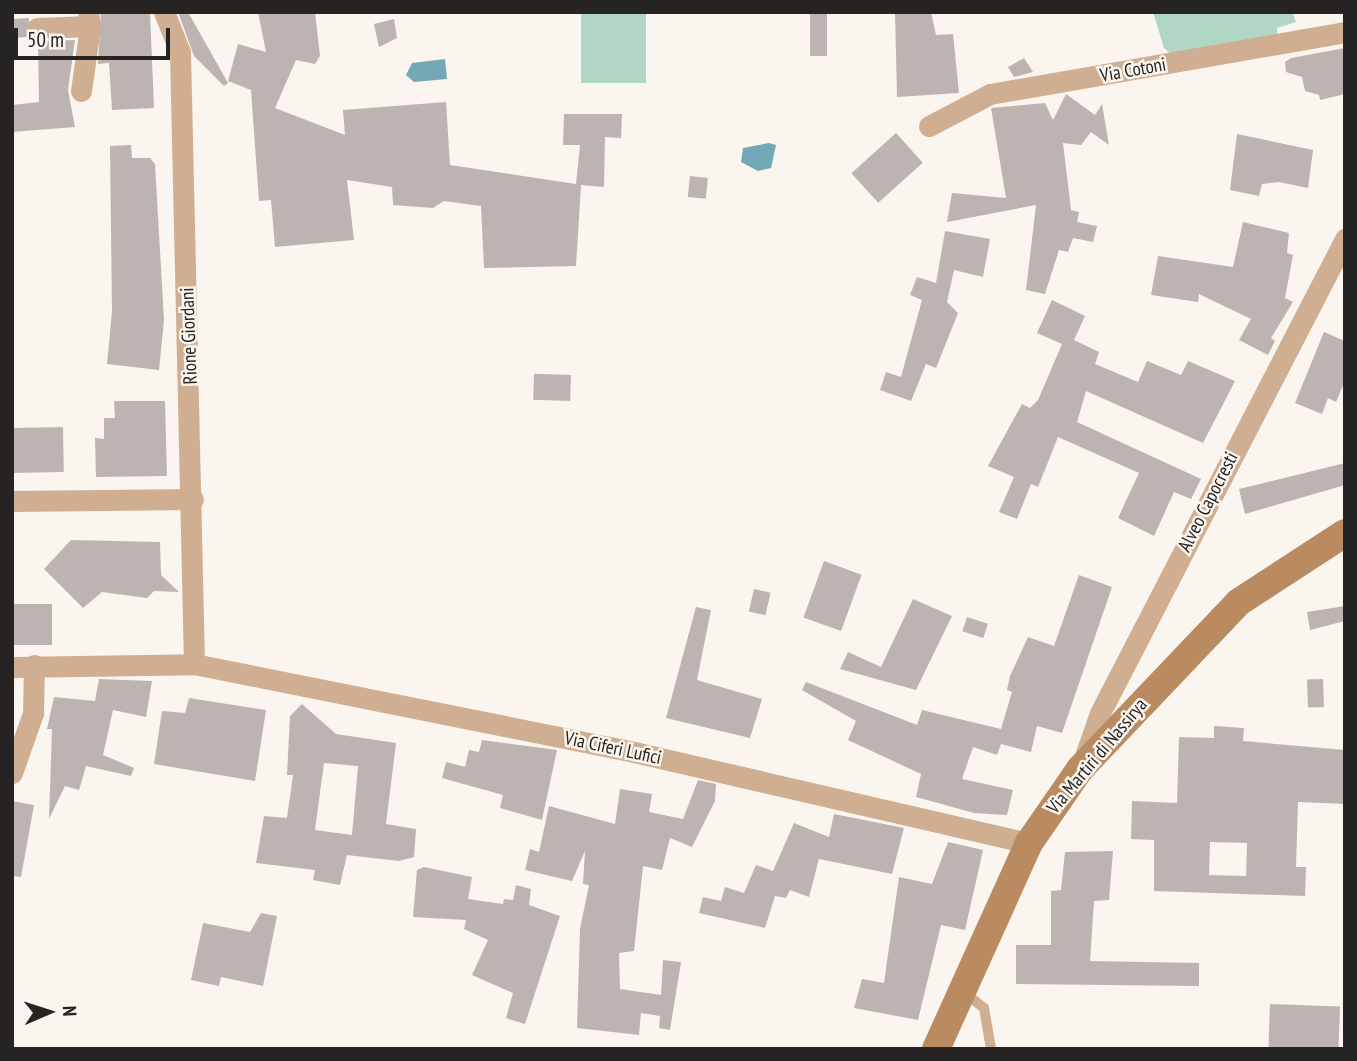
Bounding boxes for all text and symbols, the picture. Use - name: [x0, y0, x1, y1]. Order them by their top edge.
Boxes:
- scale bar: [18, 14, 173, 58]
- text: 50 m: [27, 26, 64, 53]
- street label: Via Cotoni: [1098, 53, 1168, 87]
- street label: Rione Giordani: [176, 287, 202, 385]
- street label: Alveo Capocresti: [1173, 448, 1243, 556]
- street label: Via Martiri di Nassirya: [1042, 694, 1152, 818]
- street label: Via Ciferi Lufici: [563, 727, 663, 769]
- north arrow: [14, 977, 84, 1047]
- text: N: [58, 1005, 82, 1017]

